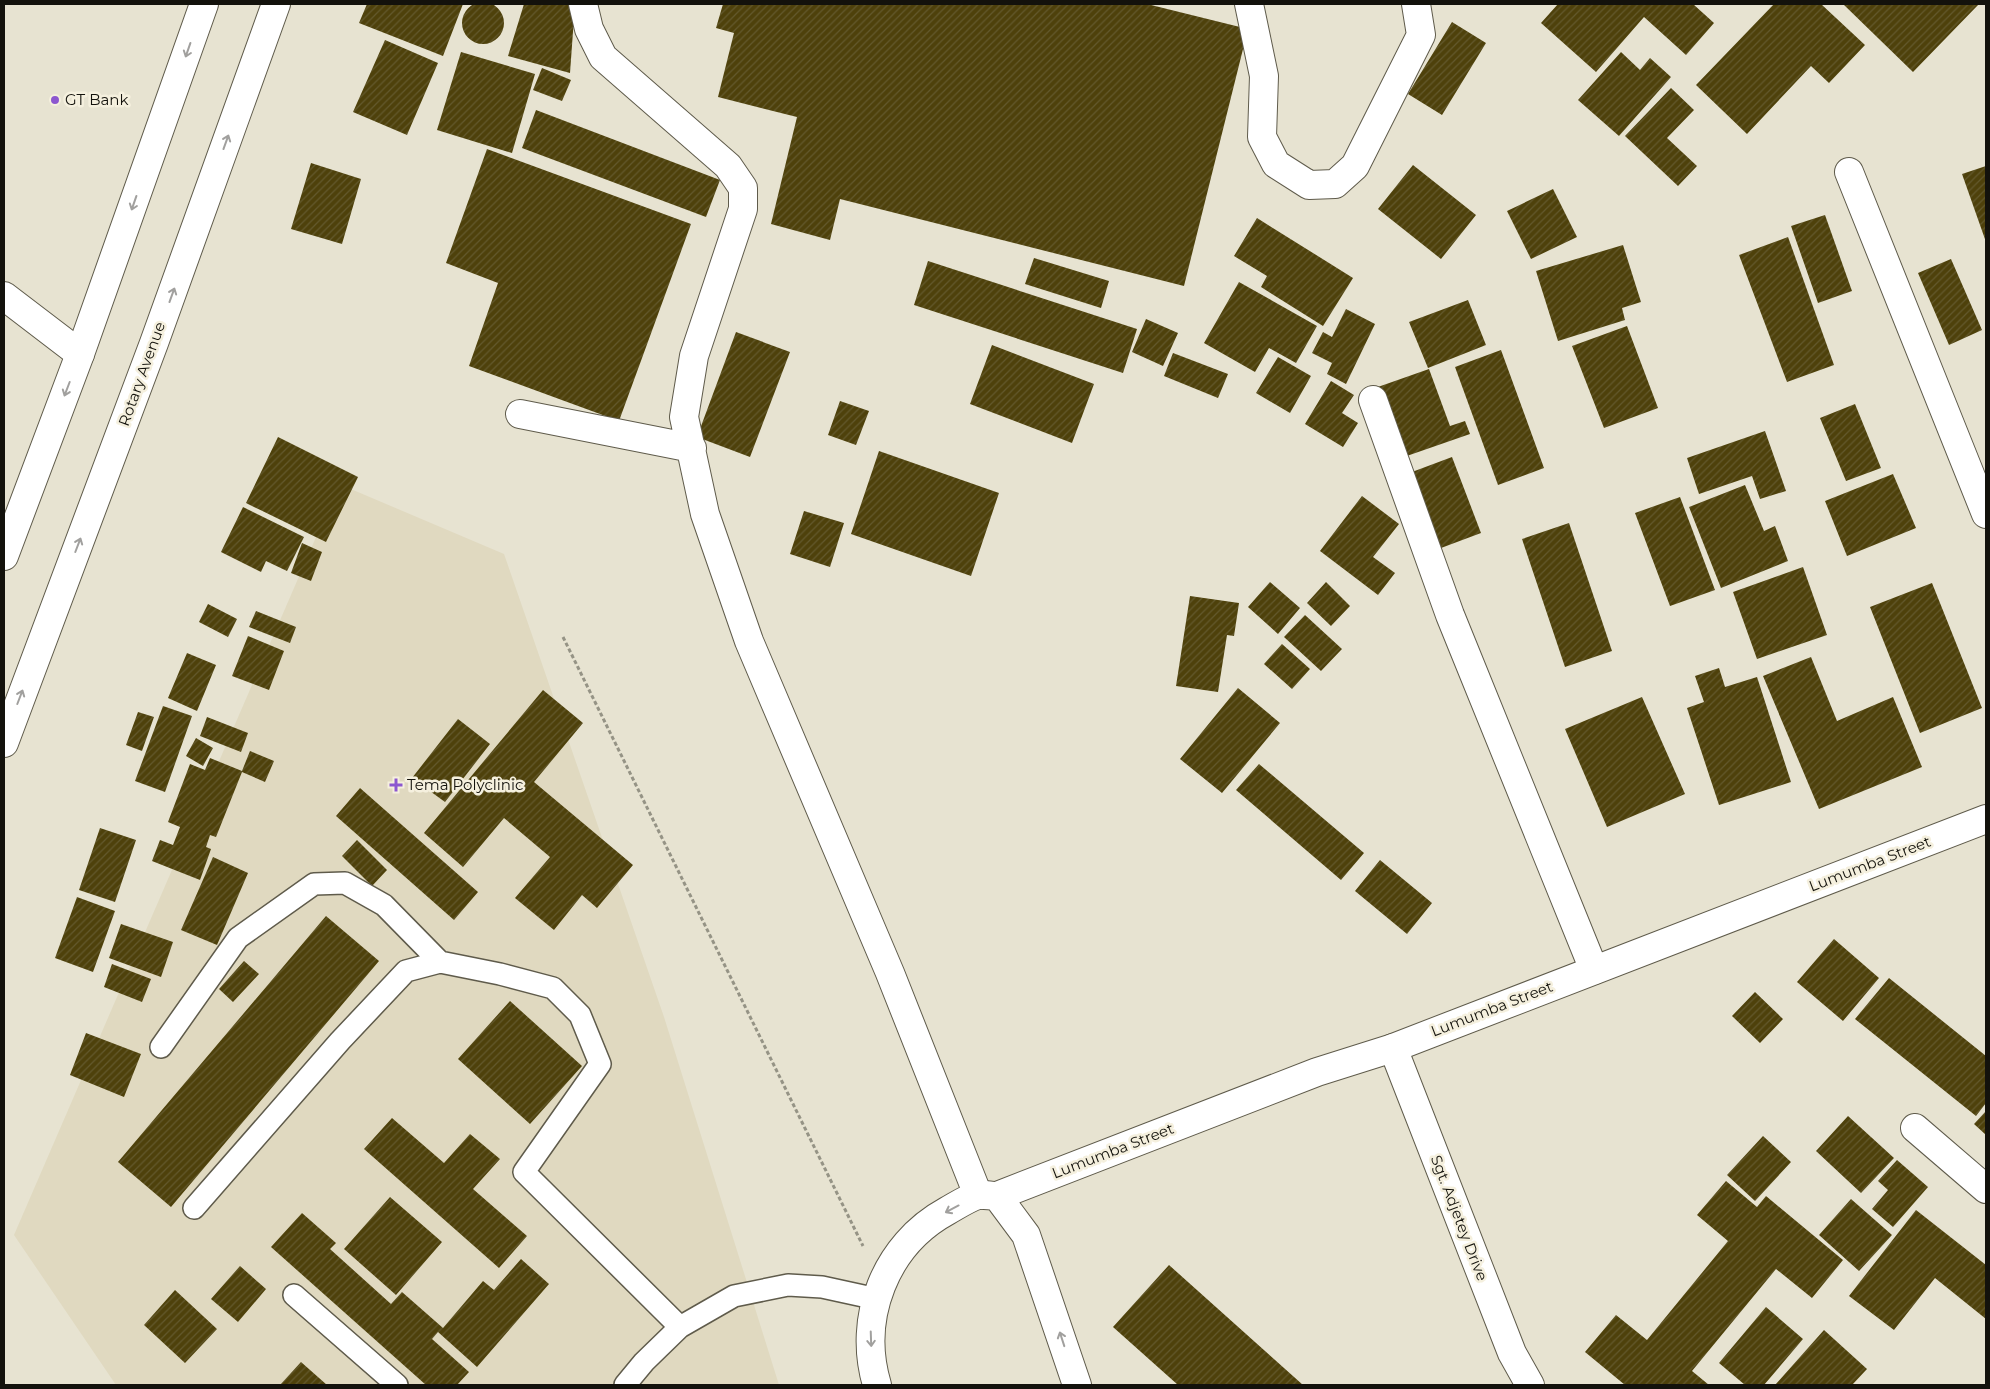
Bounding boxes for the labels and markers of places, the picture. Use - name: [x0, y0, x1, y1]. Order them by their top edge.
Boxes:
- place label: GT Bank: [65, 90, 128, 109]
- marker: GT Bank: [49, 94, 61, 106]
- place label: Tema Polyclinic: [407, 775, 523, 794]
- marker: Tema Polyclinic: [389, 778, 403, 792]

